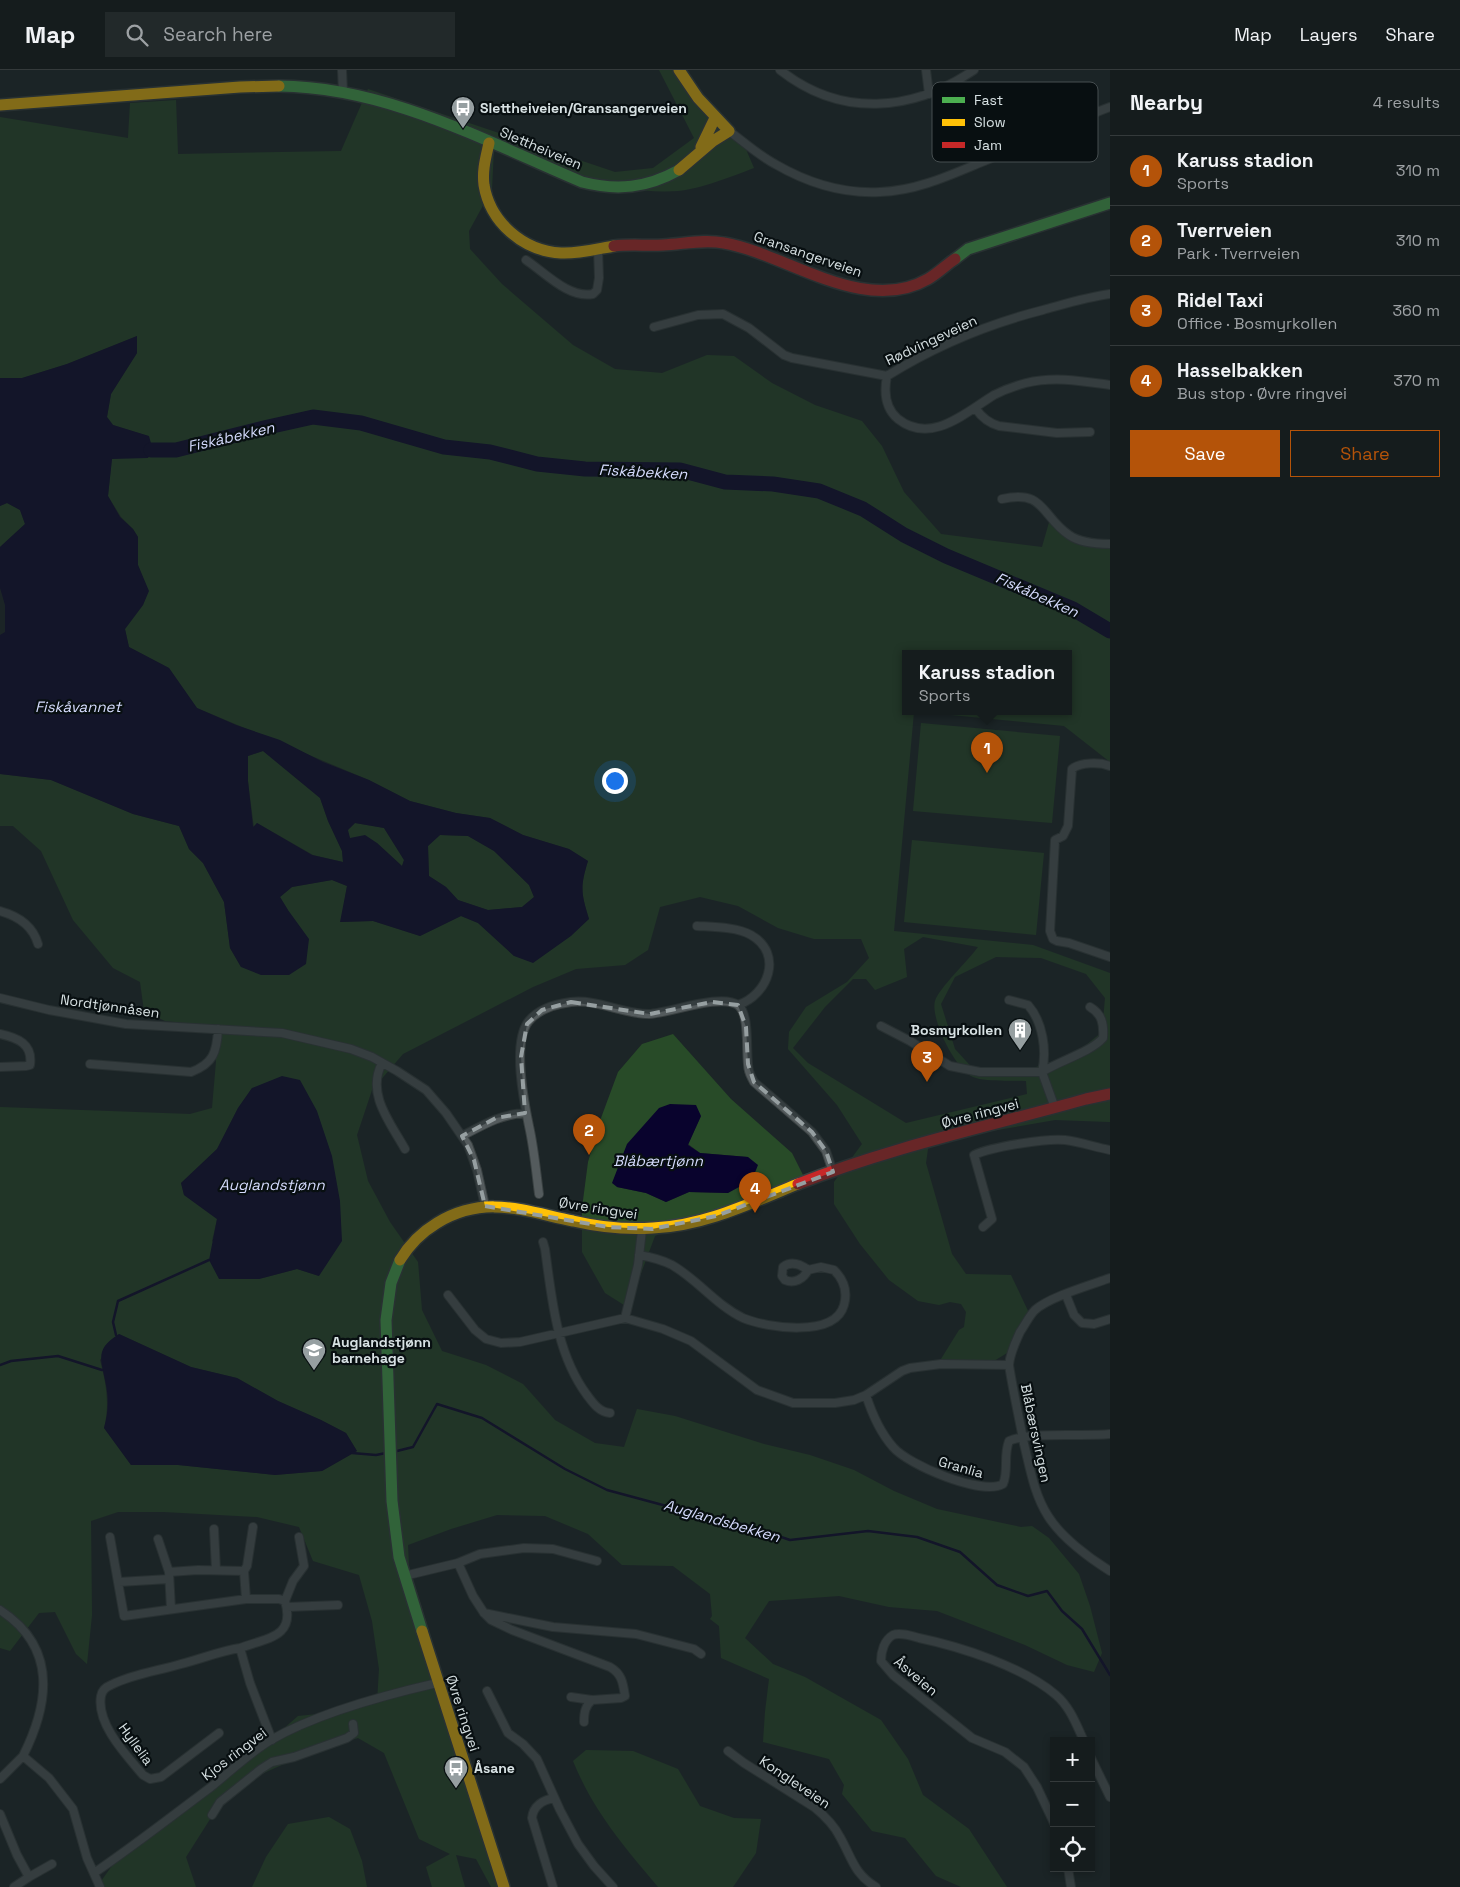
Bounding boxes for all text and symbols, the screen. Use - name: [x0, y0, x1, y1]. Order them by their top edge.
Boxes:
- search box: [105, 12, 455, 57]
- text: Map: [25, 19, 75, 50]
- icon: search: [123, 21, 151, 49]
- text: Search here: [163, 22, 273, 47]
- text: Map: [1234, 23, 1272, 46]
- text: Layers: [1300, 23, 1357, 46]
- text: Share: [1385, 23, 1435, 46]
- legend: [932, 82, 1098, 162]
- text: Nearby: [1130, 89, 1203, 116]
- text: Fast: [974, 91, 1003, 109]
- text: 4 results: [1373, 92, 1440, 113]
- bus stop icon: Slettheiveien/Gransangerveien: [450, 95, 476, 129]
- place label: Slettheiveien/Gransangerveien: [480, 99, 687, 117]
- text: Slow: [974, 113, 1006, 131]
- street label: Slettheiveien: [497, 123, 585, 173]
- text: Jam: [974, 136, 1002, 154]
- text: Karuss stadion: [1177, 148, 1314, 173]
- text: 1: [1142, 160, 1150, 181]
- text: 310 m: [1396, 160, 1440, 181]
- text: Sports: [1177, 173, 1229, 194]
- text: Tverrveien: [1177, 218, 1272, 243]
- street label: Gransangerveien: [752, 227, 864, 281]
- text: 2: [1141, 230, 1151, 251]
- text: 310 m: [1396, 230, 1440, 251]
- text: Park · Tverrveien: [1177, 243, 1300, 264]
- text: Ridel Taxi: [1177, 288, 1263, 313]
- text: 3: [1141, 300, 1151, 321]
- text: 360 m: [1392, 300, 1440, 321]
- street label: Rødvingeveien: [882, 311, 980, 369]
- text: Office · Bosmyrkollen: [1177, 313, 1337, 334]
- text: Hasselbakken: [1177, 358, 1303, 383]
- text: 4: [1141, 370, 1151, 391]
- text: 370 m: [1393, 370, 1440, 391]
- text: Bus stop · Øvre ringvei: [1177, 383, 1347, 404]
- water label: Fiskåbekken: [186, 417, 277, 456]
- button: Save: [1130, 430, 1280, 477]
- button: Share: [1290, 430, 1440, 477]
- water label: Fiskåbekken: [598, 460, 689, 483]
- water label: Fiskåbekken: [993, 568, 1082, 622]
- popup: [902, 650, 1072, 715]
- text: Karuss stadion: [919, 660, 1055, 685]
- text: Sports: [919, 685, 971, 706]
- water label: Fiskåvannet: [35, 697, 123, 716]
- pin: 1: [971, 732, 1003, 773]
- your location: [602, 768, 628, 794]
- street label: Nordtjønnåsen: [59, 990, 161, 1022]
- building icon: Bosmyrkollen: [1007, 1017, 1033, 1051]
- place label: Bosmyrkollen: [911, 1021, 1002, 1039]
- pin: 3: [911, 1041, 943, 1082]
- street label: Øvre ringvei: [939, 1094, 1021, 1132]
- pin: 2: [573, 1114, 605, 1155]
- water label: Blåbærtjønn: [613, 1151, 704, 1170]
- pin: 4: [739, 1172, 771, 1213]
- water label: Auglandstjønn: [219, 1175, 326, 1194]
- street label: Øvre ringvei: [558, 1193, 638, 1223]
- place label: Auglandstjønn barnehage: [332, 1333, 431, 1367]
- school or university icon: Auglandstjønn barnehage: [301, 1337, 327, 1371]
- street label: Blåbærsvingen: [1017, 1382, 1055, 1484]
- street label: Granlia: [936, 1452, 986, 1482]
- water label: Auglandsbekken: [662, 1495, 783, 1546]
- street label: Åsveien: [890, 1652, 942, 1700]
- street label: Øvre ringvei: [442, 1673, 484, 1753]
- street label: Hyllelia: [115, 1719, 157, 1769]
- street label: Kjos ringvei: [198, 1724, 270, 1784]
- map controls: [1050, 1737, 1095, 1872]
- button: +: [1050, 1737, 1095, 1782]
- street label: Kongleveien: [756, 1752, 834, 1812]
- bus stop icon: Åsane: [443, 1755, 469, 1789]
- place label: Åsane: [474, 1759, 515, 1777]
- button: −: [1050, 1782, 1095, 1827]
- button: locate: [1050, 1827, 1095, 1872]

